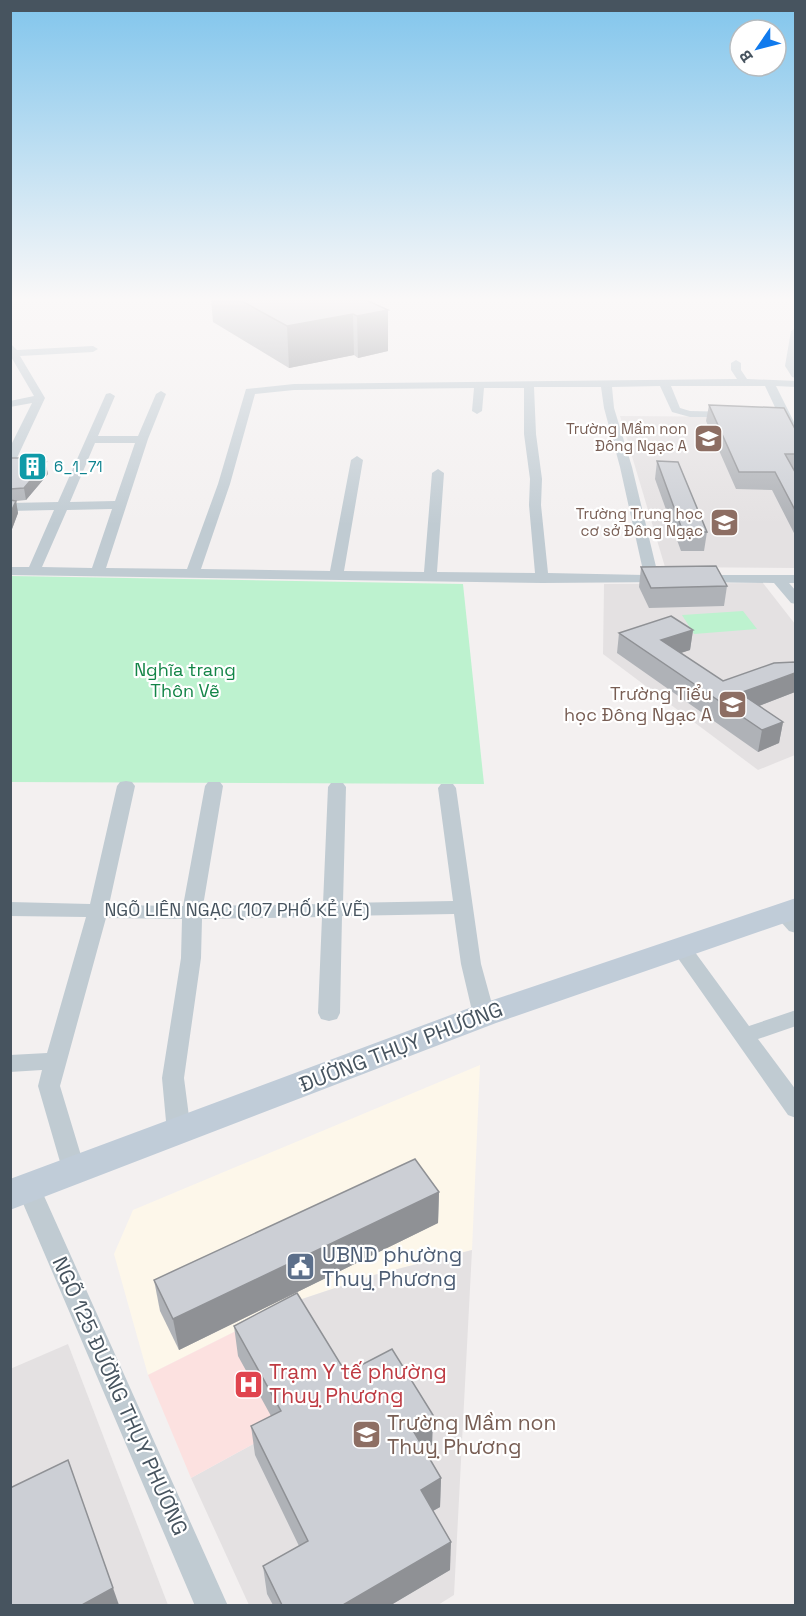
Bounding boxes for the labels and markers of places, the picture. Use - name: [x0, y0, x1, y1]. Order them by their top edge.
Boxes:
- place label: Trường Mầm non Đông Ngạc A: [566, 419, 688, 455]
- school or university icon: Trường Mầm non Đông Ngạc A: [692, 422, 724, 454]
- building icon: 6_1_71: [17, 451, 49, 483]
- place label: 6_1_71: [54, 457, 103, 476]
- place label: Trường Trung học cơ sở Đông Ngạc: [576, 504, 703, 540]
- school or university icon: Trường Trung học cơ sở Đông Ngạc: [708, 507, 740, 539]
- place label: Trường Tiểu học Đông Ngạc A: [564, 682, 712, 726]
- school or university icon: Trường Tiểu học Đông Ngạc A: [717, 688, 749, 720]
- place label: UBND phường Thuỵ Phương: [322, 1241, 462, 1292]
- public building icon: UBND phường Thuỵ Phương: [285, 1251, 317, 1283]
- place label: Trạm Y tế phường Thuỵ Phương: [269, 1358, 447, 1409]
- hospital icon: Trạm Y tế phường Thuỵ Phương: [232, 1368, 264, 1400]
- place label: Trường Mầm non Thuỵ Phương: [387, 1409, 556, 1460]
- school or university icon: Trường Mầm non Thuỵ Phương: [350, 1419, 382, 1451]

